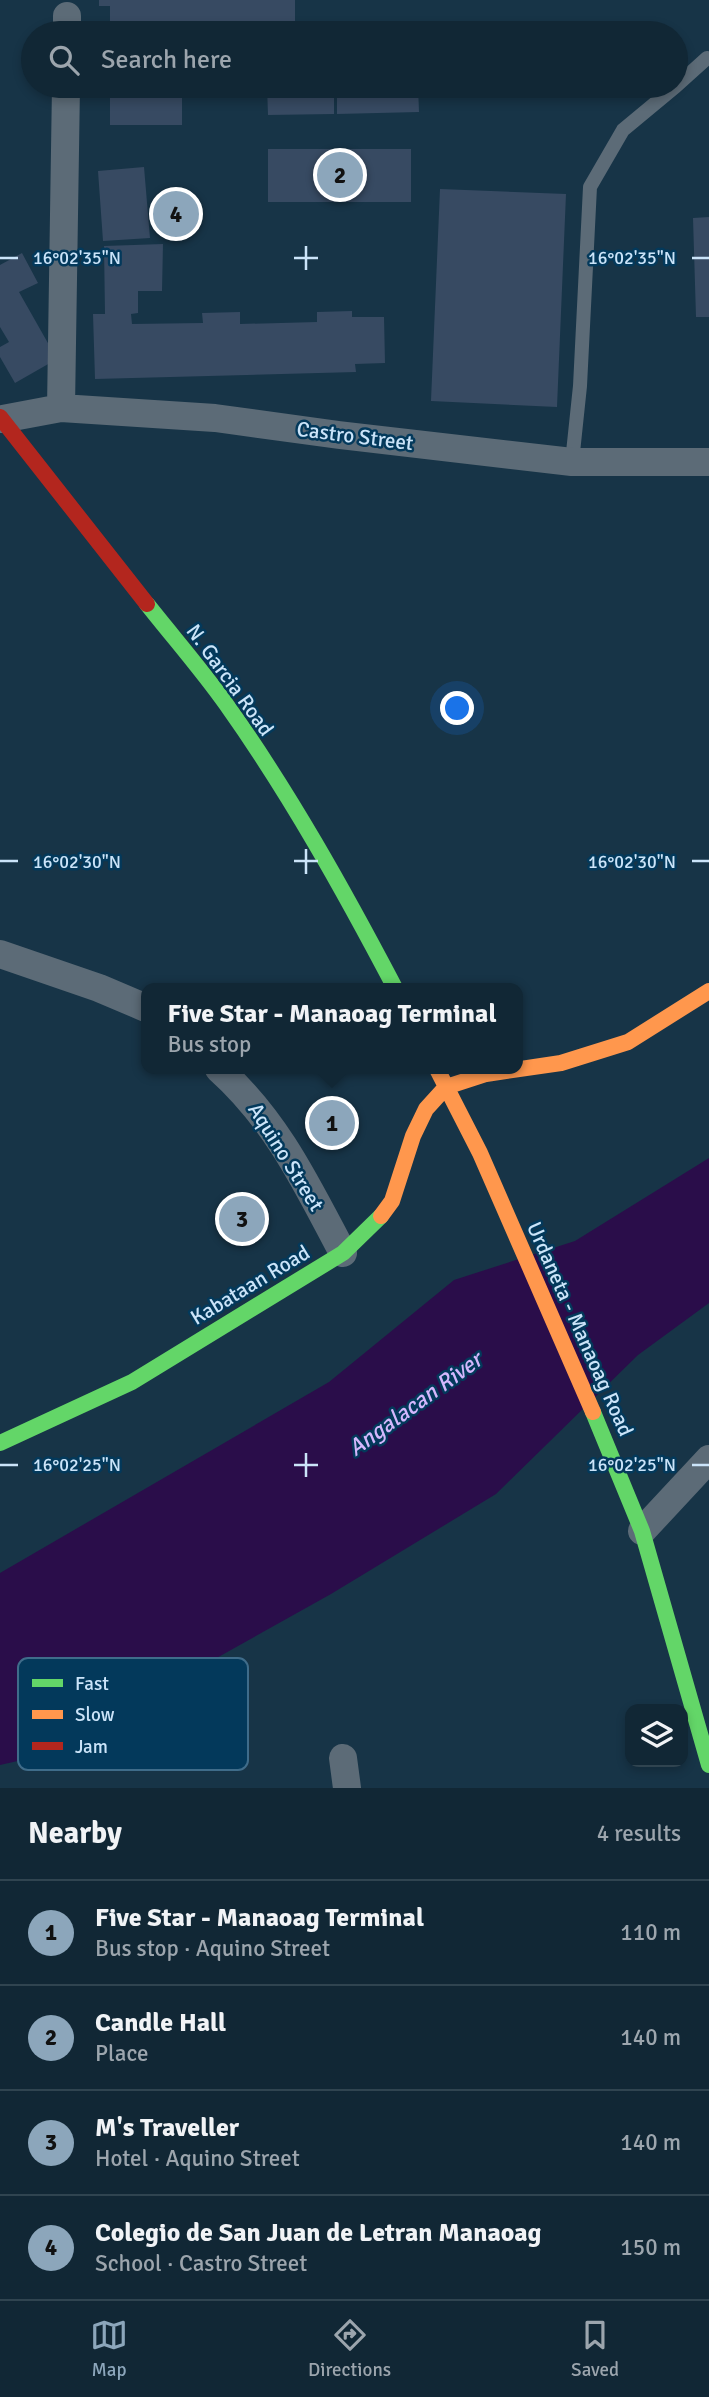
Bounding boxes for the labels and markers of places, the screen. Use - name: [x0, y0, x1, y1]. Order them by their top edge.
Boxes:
- pin: 2: [317, 149, 363, 201]
- pin: 4: [153, 188, 199, 240]
- pin: 1: [309, 1097, 355, 1149]
- pin: 3: [219, 1193, 265, 1245]

